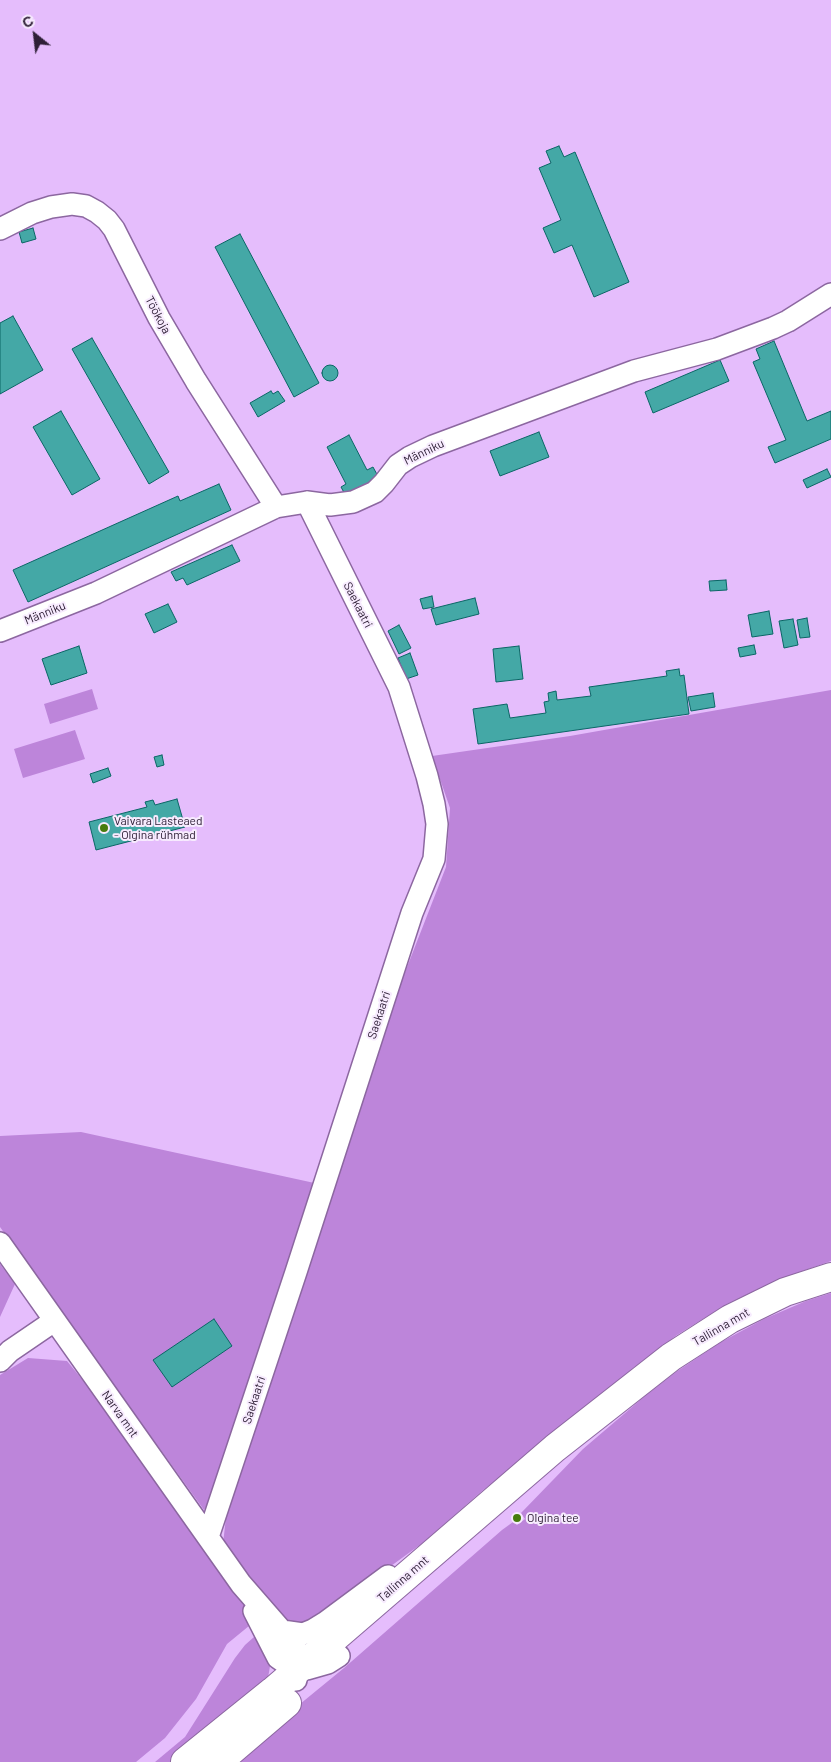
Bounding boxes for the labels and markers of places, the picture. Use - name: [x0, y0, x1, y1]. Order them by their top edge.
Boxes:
- place label: Vaivara Lasteaed - Olgina rühmad: [114, 814, 203, 842]
- marker: Vaivara Lasteaed - Olgina rühmad: [98, 822, 110, 834]
- place label: Olgina tee: [527, 1511, 579, 1525]
- marker: Olgina tee: [511, 1512, 523, 1524]

